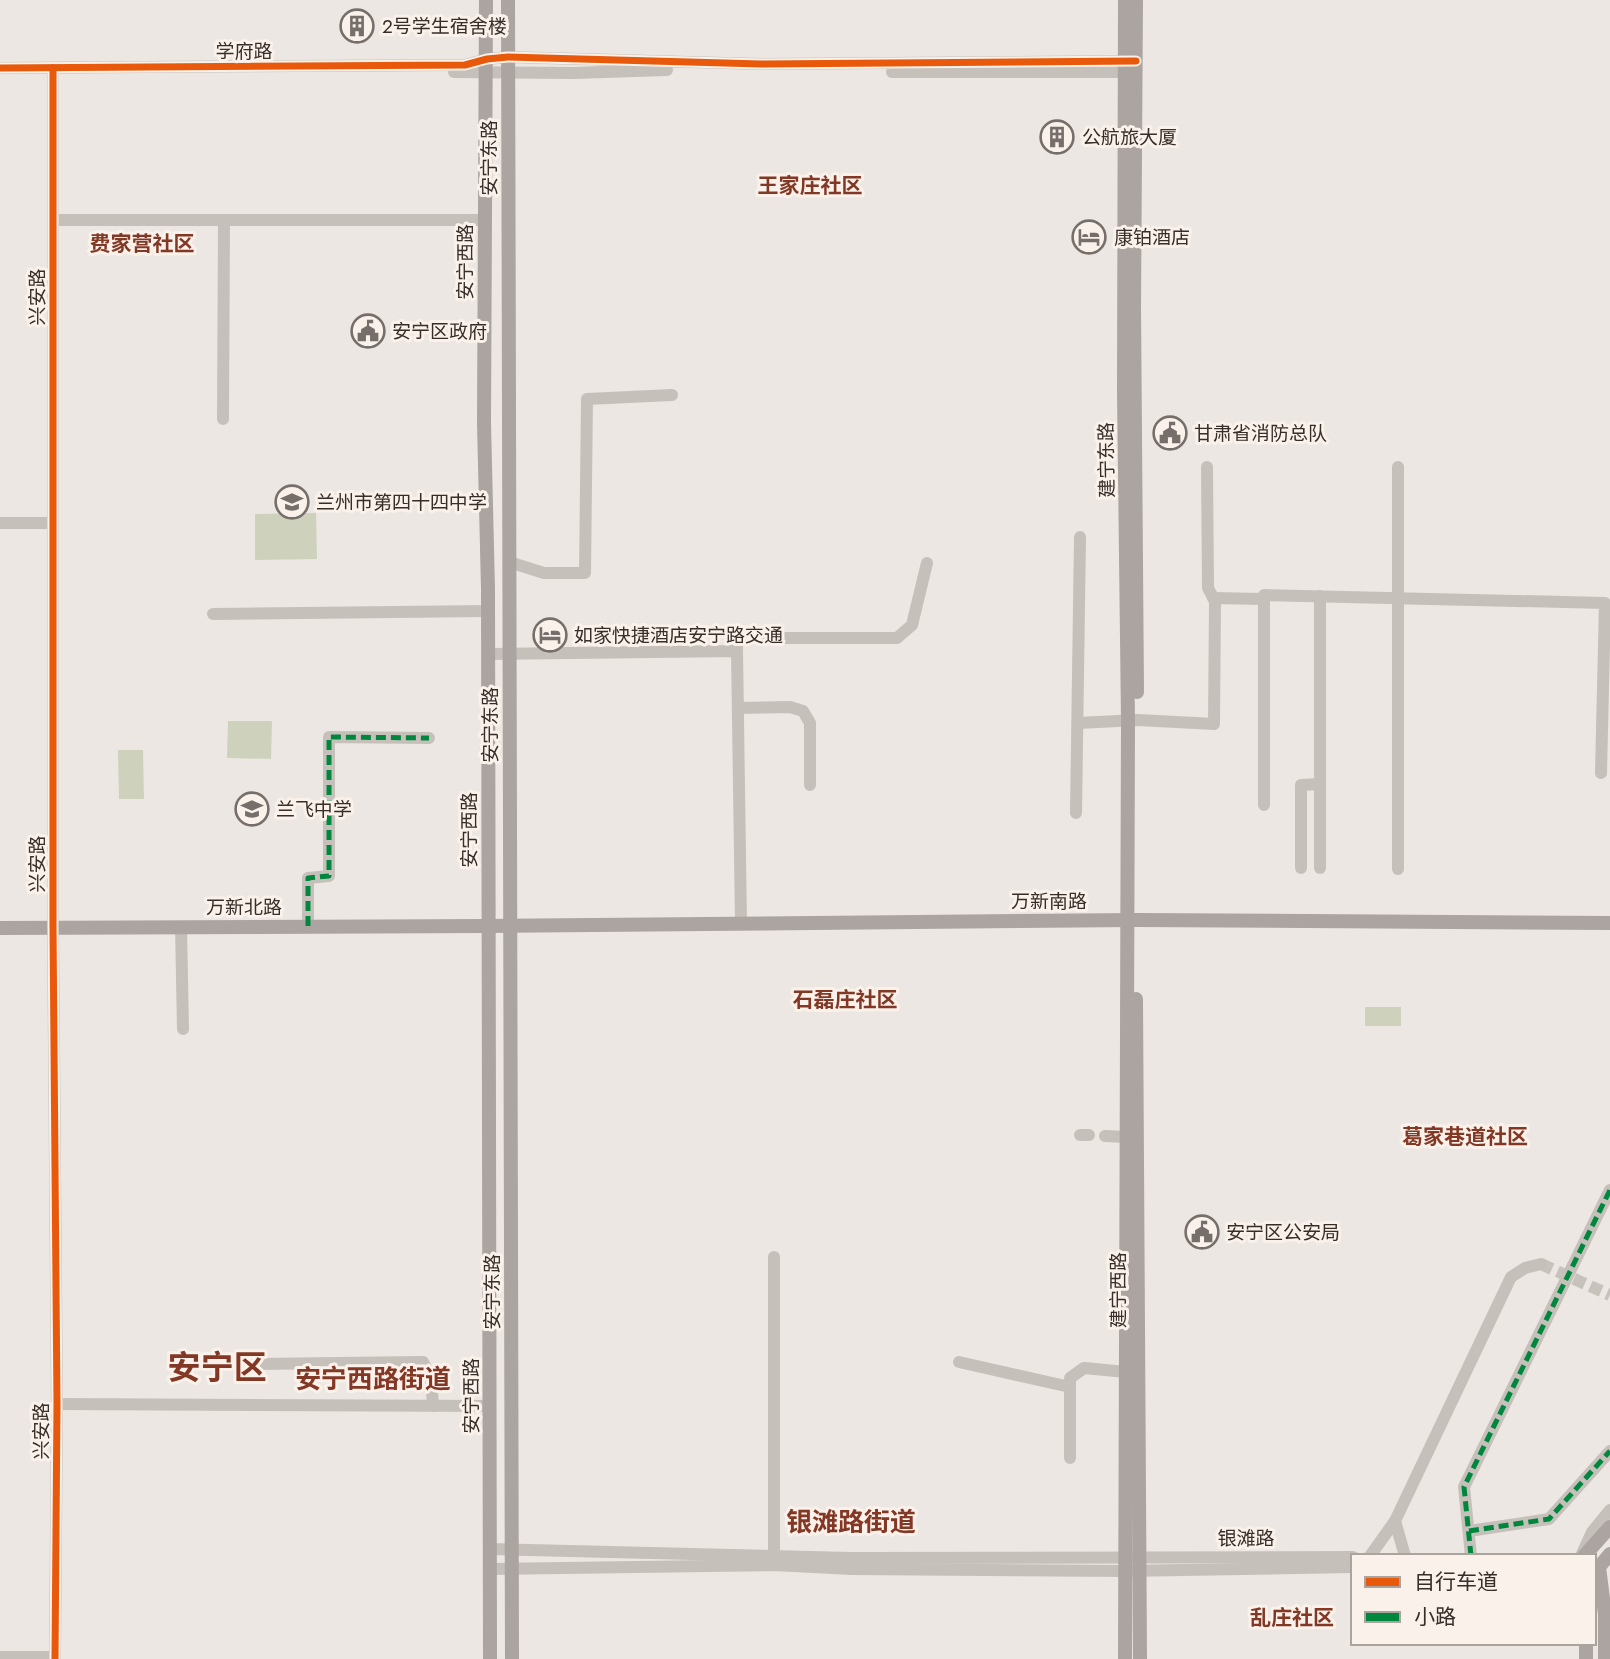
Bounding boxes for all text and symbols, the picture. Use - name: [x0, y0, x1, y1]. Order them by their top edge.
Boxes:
- building icon: 2号学生宿舍楼: [338, 7, 376, 45]
- place label: 2号学生宿舍楼: [382, 13, 507, 40]
- street label: 学府路: [215, 38, 273, 65]
- building icon: 公航旅大厦: [1038, 118, 1076, 156]
- street label: 安宁东路: [476, 120, 503, 196]
- place label: 公航旅大厦: [1082, 124, 1177, 151]
- district label: 王家庄社区: [758, 171, 863, 201]
- hotel icon: 康铂酒店: [1070, 218, 1108, 256]
- street label: 安宁西路: [452, 224, 479, 300]
- place label: 康铂酒店: [1114, 224, 1190, 251]
- district label: 费家营社区: [90, 229, 195, 259]
- street label: 兴安路: [24, 268, 51, 326]
- public building icon: 安宁区政府: [349, 312, 387, 350]
- place label: 安宁区政府: [392, 318, 487, 345]
- public building icon: 甘肃省消防总队: [1151, 414, 1189, 452]
- place label: 甘肃省消防总队: [1194, 420, 1327, 447]
- street label: 建宁东路: [1092, 422, 1121, 498]
- school or university icon: 兰州市第四十四中学: [273, 483, 311, 521]
- place label: 兰州市第四十四中学: [316, 489, 487, 516]
- hotel icon: 如家快捷酒店安宁路交通: [531, 616, 569, 654]
- place label: 如家快捷酒店安宁路交通: [574, 622, 783, 649]
- street label: 安宁东路: [477, 687, 504, 763]
- school or university icon: 兰飞中学: [233, 790, 271, 828]
- street label: 安宁西路: [456, 792, 483, 868]
- place label: 兰飞中学: [276, 796, 352, 823]
- street label: 兴安路: [24, 835, 51, 893]
- street label: 万新南路: [1011, 888, 1087, 915]
- street label: 万新北路: [206, 894, 282, 921]
- district label: 石磊庄社区: [793, 985, 898, 1015]
- district label: 葛家巷道社区: [1402, 1122, 1528, 1152]
- public building icon: 安宁区公安局: [1183, 1213, 1221, 1251]
- place label: 安宁区公安局: [1226, 1219, 1340, 1246]
- street label: 建宁西路: [1105, 1252, 1132, 1328]
- street label: 安宁东路: [479, 1254, 506, 1330]
- district label: 安宁区: [168, 1344, 267, 1391]
- street label: 安宁西路: [458, 1358, 485, 1434]
- district label: 安宁西路街道: [295, 1360, 451, 1398]
- street label: 兴安路: [28, 1402, 55, 1460]
- district label: 银滩路街道: [786, 1503, 916, 1541]
- street label: 银滩路: [1217, 1525, 1275, 1552]
- legend: [1351, 1554, 1596, 1645]
- text: 自行车道: [1414, 1567, 1498, 1597]
- text: 小路: [1414, 1602, 1456, 1632]
- district label: 乱庄社区: [1250, 1603, 1334, 1633]

